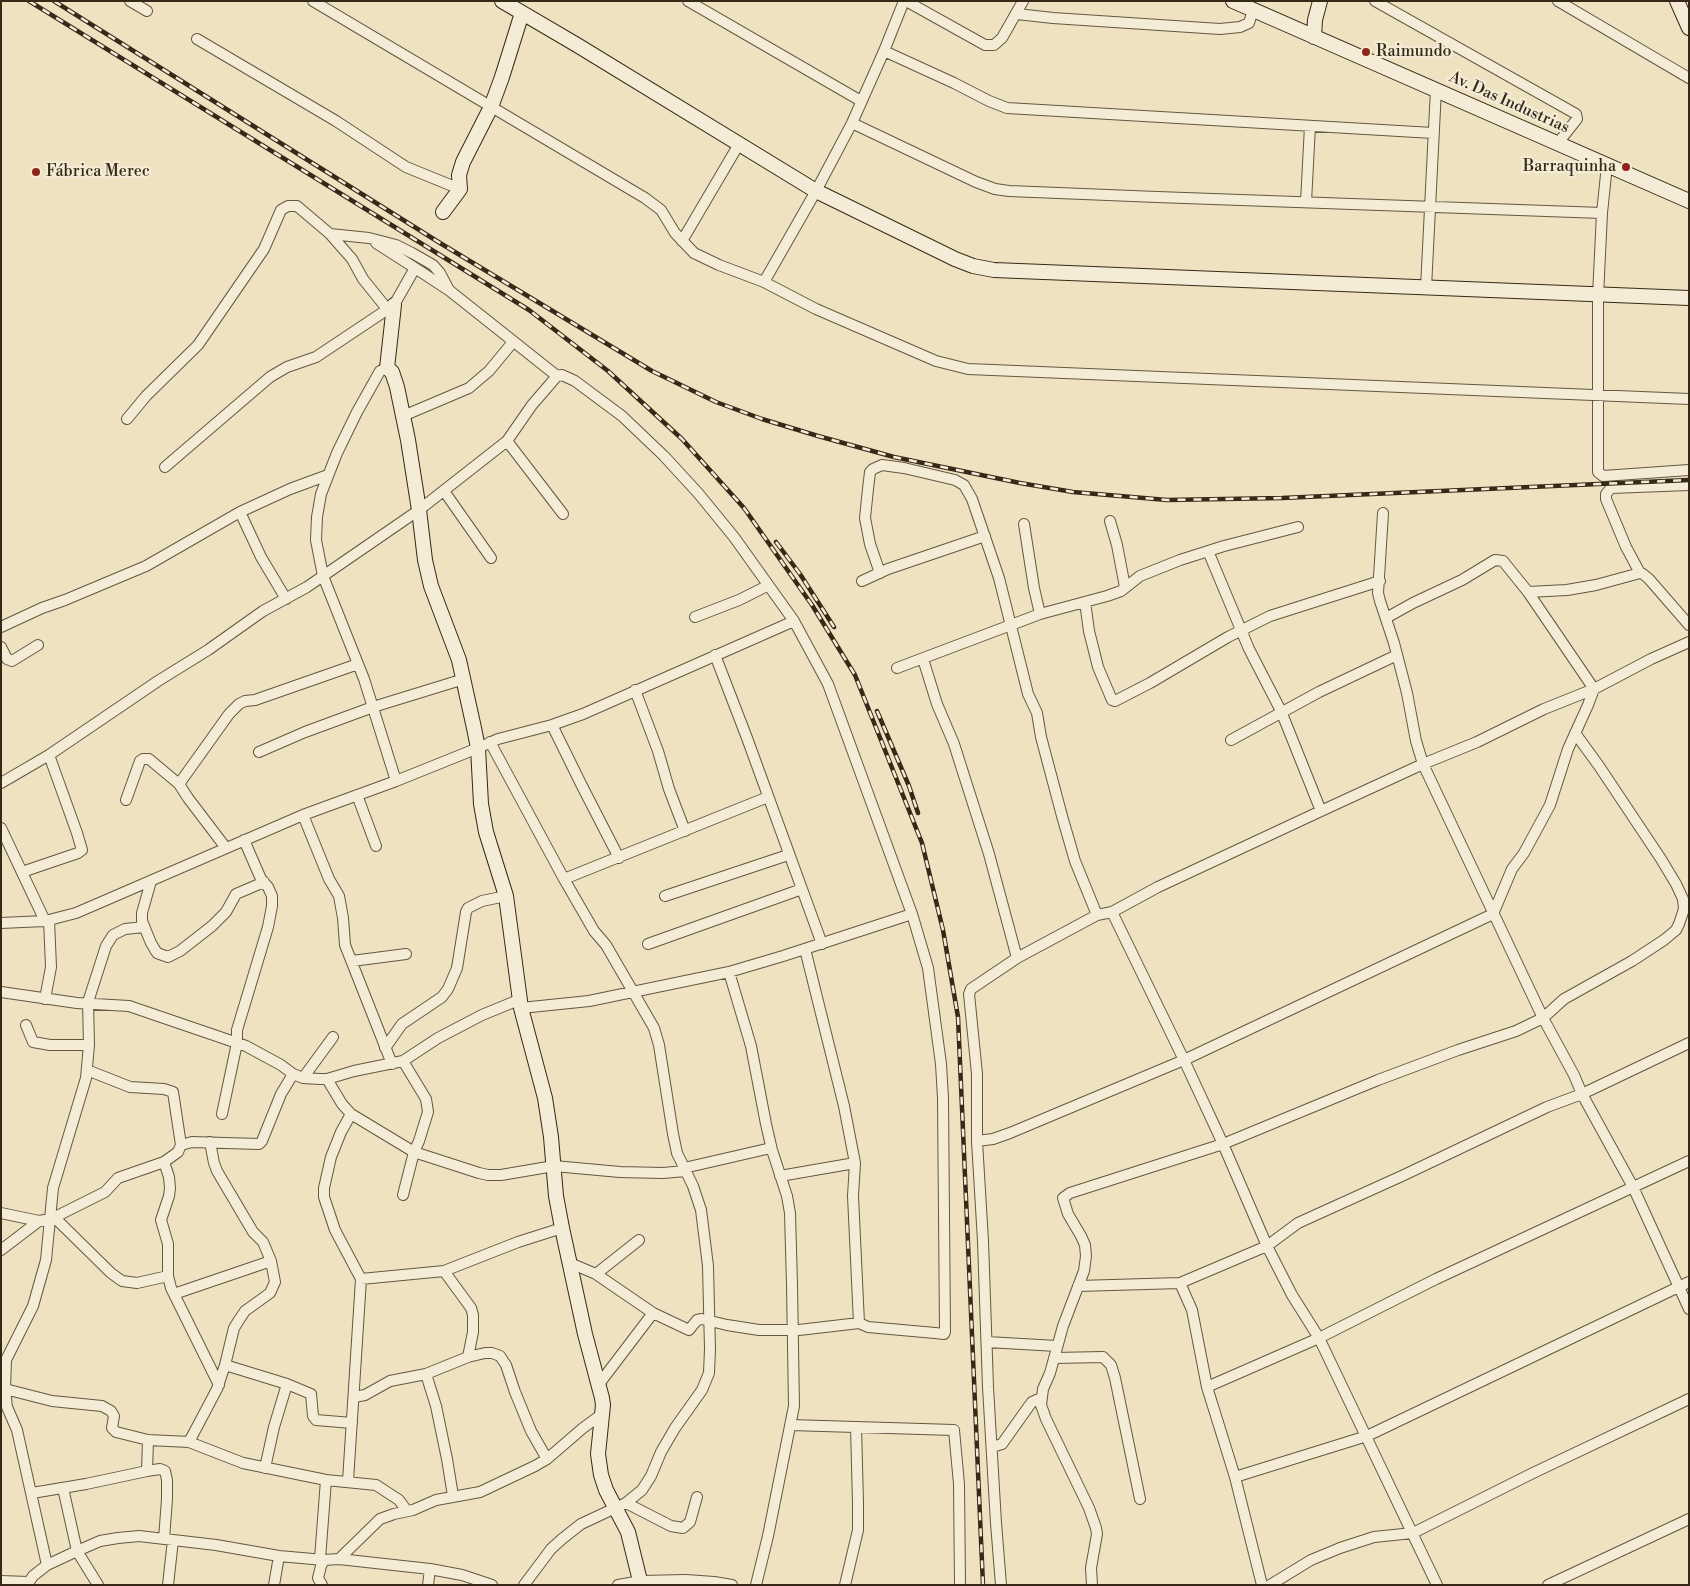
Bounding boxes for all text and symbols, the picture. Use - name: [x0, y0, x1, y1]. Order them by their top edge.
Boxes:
- place label: Raimundo: [1376, 42, 1452, 62]
- marker: Raimundo: [1360, 46, 1372, 58]
- street label: Av. Das Industrias: [1446, 68, 1572, 138]
- place label: Barraquinha: [1523, 157, 1616, 177]
- marker: Barraquinha: [1620, 161, 1632, 173]
- place label: Fábrica Merec: [46, 162, 150, 182]
- marker: Fábrica Merec: [30, 166, 42, 178]

